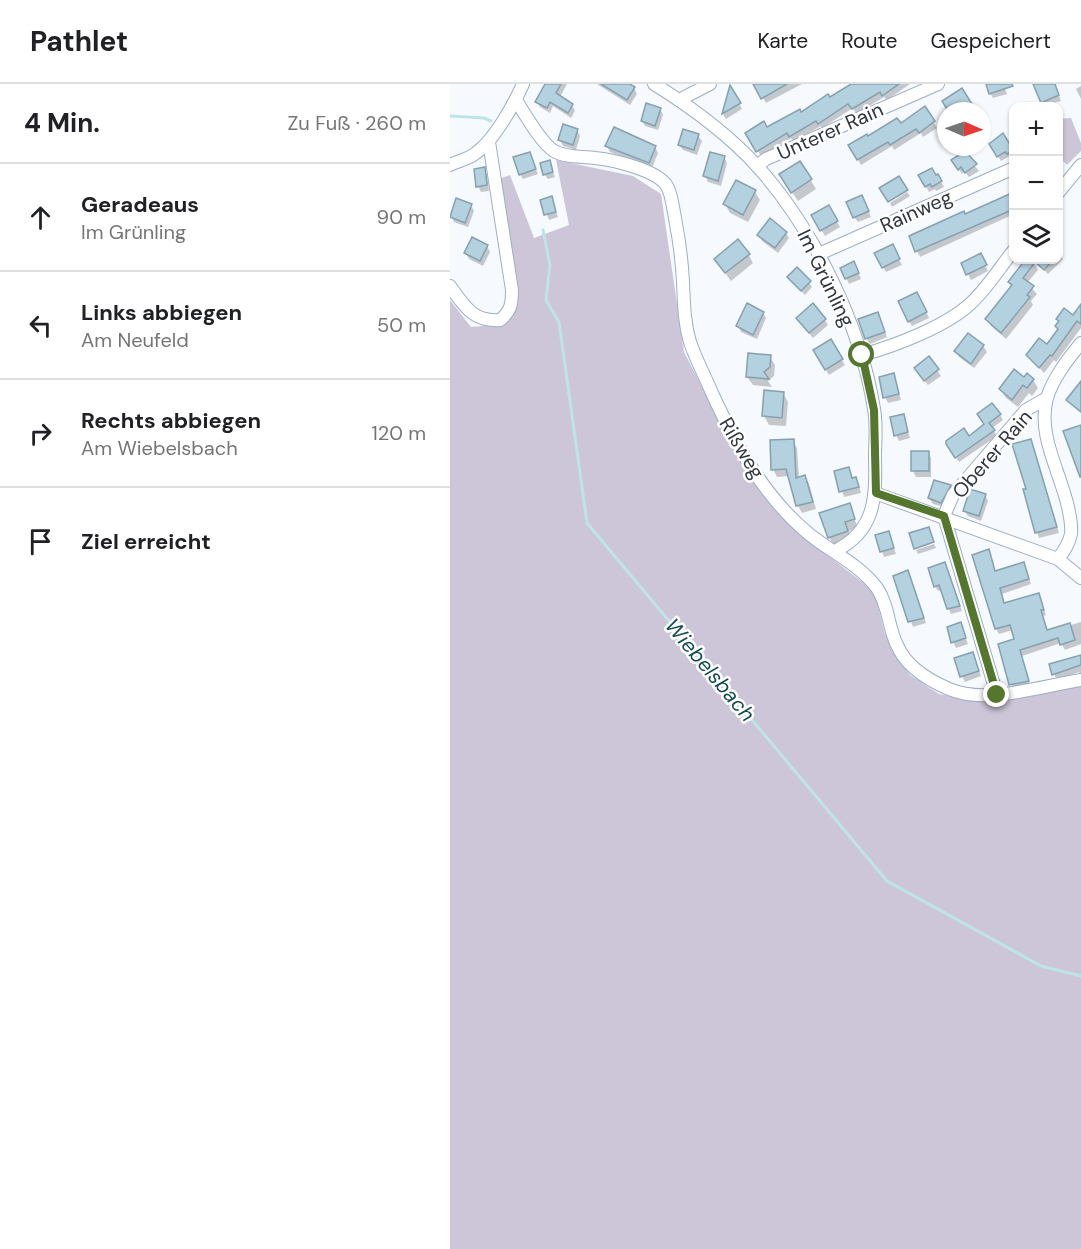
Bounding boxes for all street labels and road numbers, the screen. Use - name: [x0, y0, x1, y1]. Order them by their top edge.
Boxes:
- street label: Unterer Rain: [773, 96, 887, 166]
- street label: Rainweg: [876, 184, 956, 238]
- street label: Im Grünling: [791, 225, 861, 331]
- street label: Oberer Rain: [946, 404, 1038, 504]
- street label: Rißweg: [714, 413, 770, 483]

